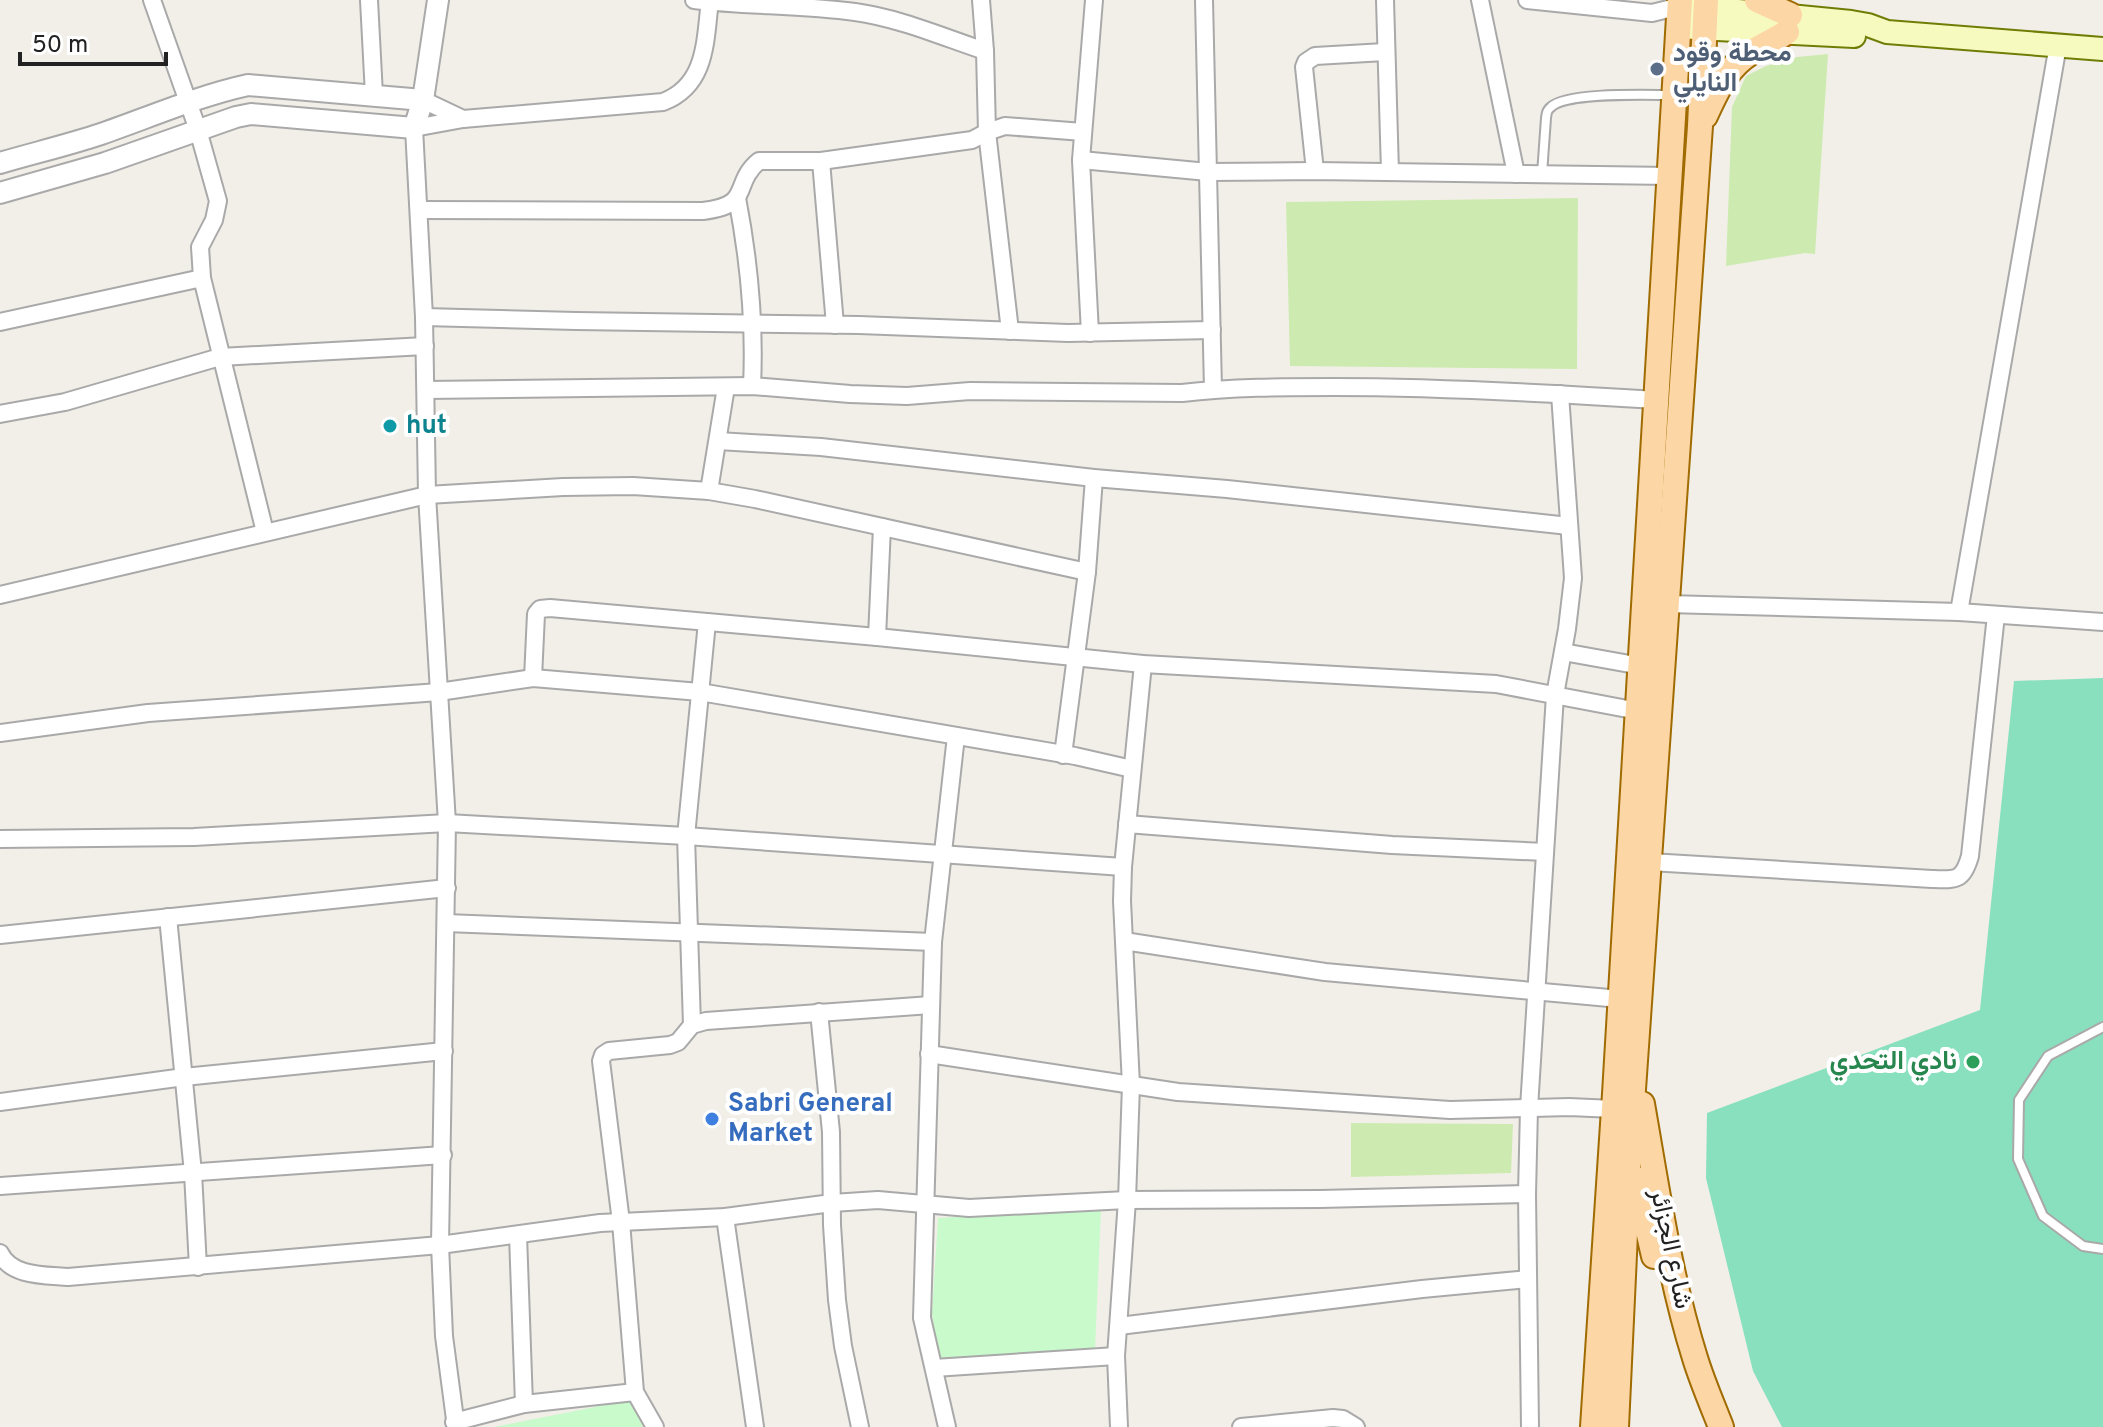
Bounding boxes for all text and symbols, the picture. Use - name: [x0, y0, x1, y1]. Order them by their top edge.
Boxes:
- scale bar: [20, 16, 166, 66]
- text: 50 m: [32, 31, 88, 61]
- place label: محطة وقود النايلي: [1673, 38, 1792, 104]
- marker: محطة وقود النايلي: [1648, 60, 1666, 78]
- place label: hut: [406, 410, 447, 443]
- marker: hut: [381, 417, 399, 435]
- place label: نادي التحدي: [1829, 1046, 1957, 1082]
- marker: نادي التحدي: [1964, 1053, 1982, 1071]
- place label: Sabri General Market: [728, 1088, 893, 1151]
- marker: Sabri General Market: [703, 1110, 721, 1128]
- street label: شارع الجزائر: [1641, 1185, 1699, 1312]

